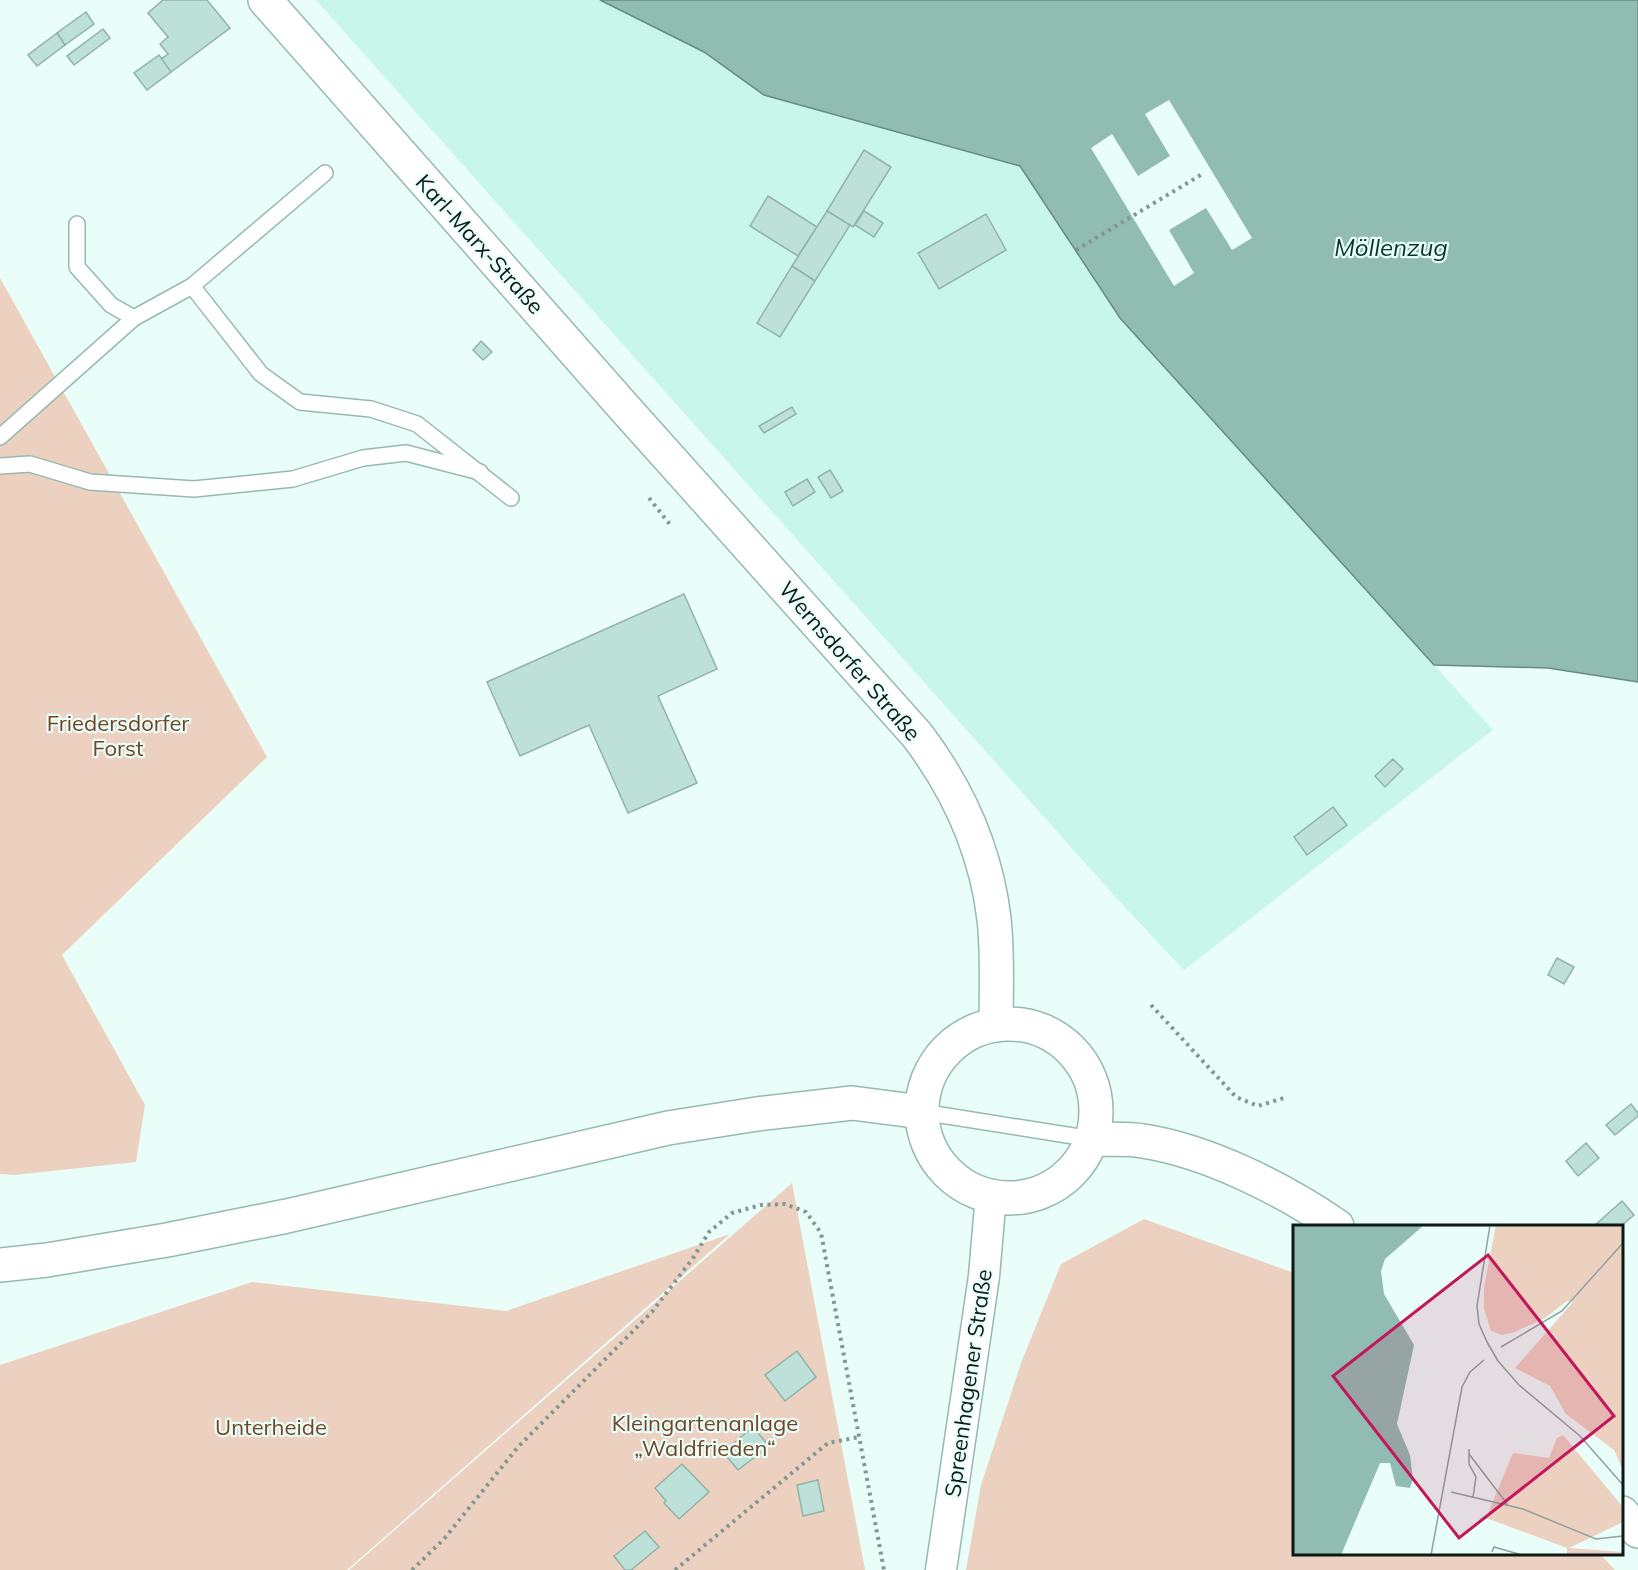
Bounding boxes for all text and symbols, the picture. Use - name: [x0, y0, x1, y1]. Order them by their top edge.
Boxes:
- street label: Karl-Marx-Straße: [410, 168, 550, 320]
- water label: Möllenzug: [1334, 232, 1448, 262]
- street label: Wernsdorfer Straße: [773, 575, 927, 747]
- park label: Friedersdorfer Forst: [47, 709, 189, 762]
- inset map: [1293, 1225, 1623, 1555]
- street label: Spreenhagener Straße: [938, 1267, 998, 1499]
- park label: Kleingartenanlage „Waldfrieden“: [612, 1409, 798, 1462]
- park label: Unterheide: [215, 1413, 327, 1441]

